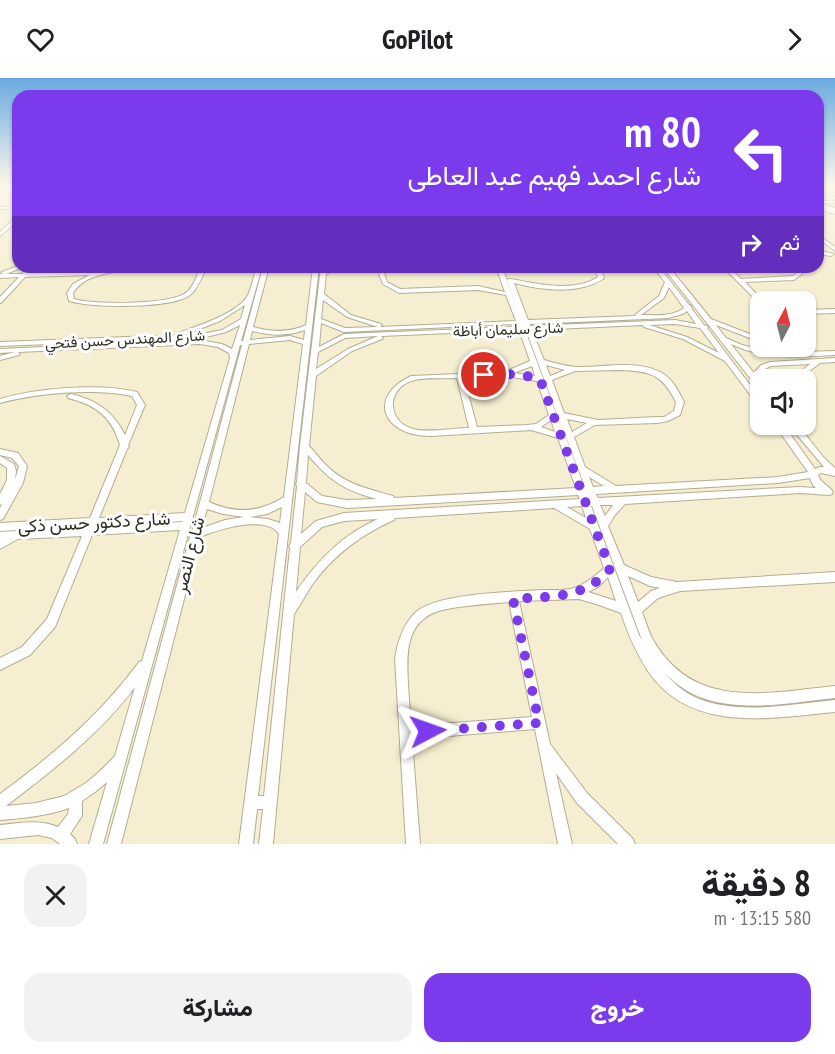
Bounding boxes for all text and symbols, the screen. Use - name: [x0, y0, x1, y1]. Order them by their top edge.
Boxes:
- text: GoPilot: [382, 22, 453, 56]
- icon: heart: [24, 23, 57, 56]
- icon: forward: [778, 23, 811, 56]
- text: 80 m: [624, 104, 701, 159]
- icon: left: [722, 114, 800, 192]
- text: شارع احمد فهيم عبد العاطى: [407, 158, 701, 192]
- icon: right: [734, 228, 767, 261]
- text: ثم: [779, 228, 800, 256]
- north arrow: [750, 291, 816, 357]
- map controls: [750, 291, 816, 435]
- street label: شارع سليمان أباظة: [452, 318, 564, 342]
- street label: شارع المهندس حسن فتحي: [45, 325, 206, 357]
- pin: [458, 349, 509, 400]
- icon: arrive: [467, 358, 500, 391]
- button: sound: [750, 369, 816, 435]
- street label: شارع دكتور حسن ذكى: [17, 507, 171, 538]
- street label: شارع النصر: [168, 514, 211, 597]
- position arrow: [396, 699, 460, 763]
- text: 8 دقيقة: [701, 859, 811, 906]
- button: close: [24, 864, 87, 927]
- text: 580 m · 13:15: [714, 905, 811, 931]
- button: مشاركة: [24, 973, 412, 1042]
- button: خروج: [424, 973, 811, 1042]

